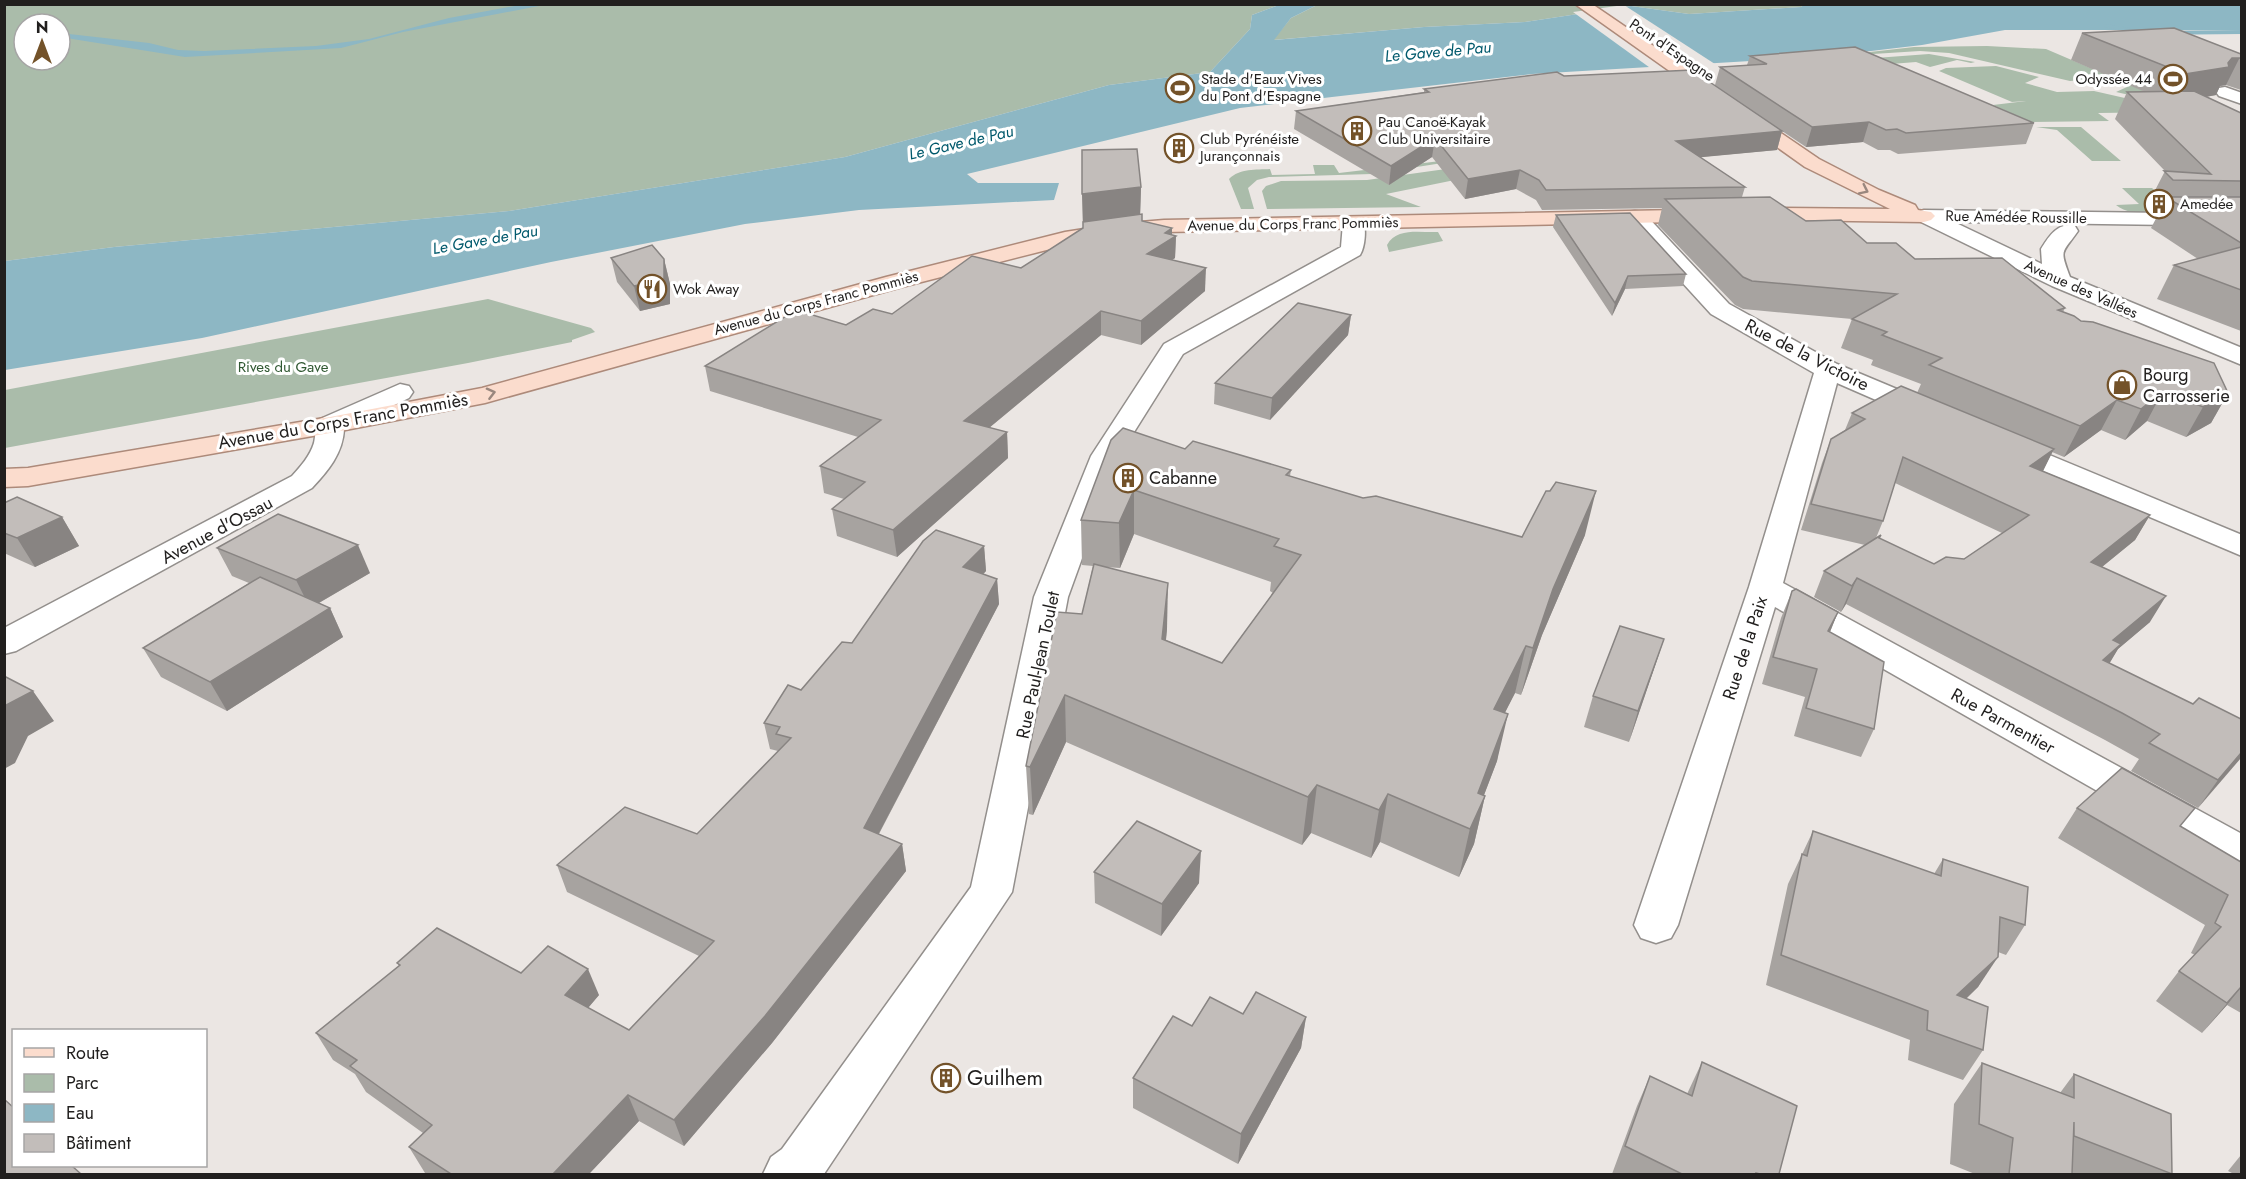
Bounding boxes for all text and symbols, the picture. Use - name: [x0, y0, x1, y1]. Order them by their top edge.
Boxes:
- north arrow: [12, 12, 72, 72]
- street label: Pont d'Espagne: [1625, 13, 1719, 87]
- text: N: [36, 16, 48, 39]
- water label: Le Gave de Pau: [1384, 35, 1492, 68]
- sports icon: Odyssée 44: [2157, 63, 2189, 95]
- place label: Stade d'Eaux Vives du Pont d'Espagne: [1201, 68, 1322, 107]
- place label: Odyssée 44: [2075, 68, 2152, 90]
- sports icon: Stade d'Eaux Vives du Pont d'Espagne: [1164, 72, 1196, 104]
- place label: Pau Canoë-Kayak Club Universitaire: [1378, 111, 1491, 150]
- building icon: Pau Canoë-Kayak Club Universitaire: [1341, 115, 1373, 147]
- water label: Le Gave de Pau: [907, 119, 1016, 166]
- place label: Club Pyrénéiste Jurançonnais: [1198, 128, 1299, 167]
- building icon: Club Pyrénéiste Jurançonnais: [1163, 132, 1195, 164]
- one-way arrow: [1857, 183, 1868, 194]
- building icon: Amedée: [2143, 188, 2175, 220]
- place label: Amedée: [2180, 193, 2234, 215]
- street label: Rue Amédée Roussille: [1945, 205, 2087, 229]
- street label: Avenue du Corps Franc Pommiès: [1187, 211, 1399, 237]
- water label: Le Gave de Pau: [431, 219, 540, 260]
- street label: Avenue des Vallées: [2021, 254, 2141, 324]
- street label: Avenue du Corps Franc Pommiès: [711, 265, 921, 341]
- restaurant icon: Wok Away: [636, 273, 668, 305]
- place label: Wok Away: [673, 278, 739, 300]
- street label: Rue de la Victoire: [1740, 312, 1874, 398]
- park label: Rives du Gave: [238, 356, 329, 378]
- place label: Bourg Carrosserie: [2143, 362, 2230, 409]
- shop icon: Bourg Carrosserie: [2106, 369, 2138, 401]
- street label: Avenue du Corps Franc Pommiès: [216, 386, 470, 456]
- one-way arrow: [485, 388, 495, 401]
- building icon: Cabanne: [1112, 462, 1144, 494]
- place label: Cabanne: [1149, 465, 1217, 491]
- street label: Avenue d'Ossau: [157, 490, 277, 570]
- street label: Rue Paul-Jean Toulet: [1010, 588, 1066, 741]
- street label: Rue de la Paix: [1716, 592, 1774, 703]
- street label: Rue Parmentier: [1946, 682, 2061, 761]
- legend: [12, 1029, 207, 1167]
- text: Route: [66, 1040, 109, 1066]
- building icon: Guilhem: [930, 1062, 962, 1094]
- place label: Guilhem: [967, 1063, 1043, 1093]
- text: Parc: [66, 1070, 99, 1096]
- text: Eau: [66, 1100, 94, 1126]
- text: Bâtiment: [66, 1130, 132, 1156]

